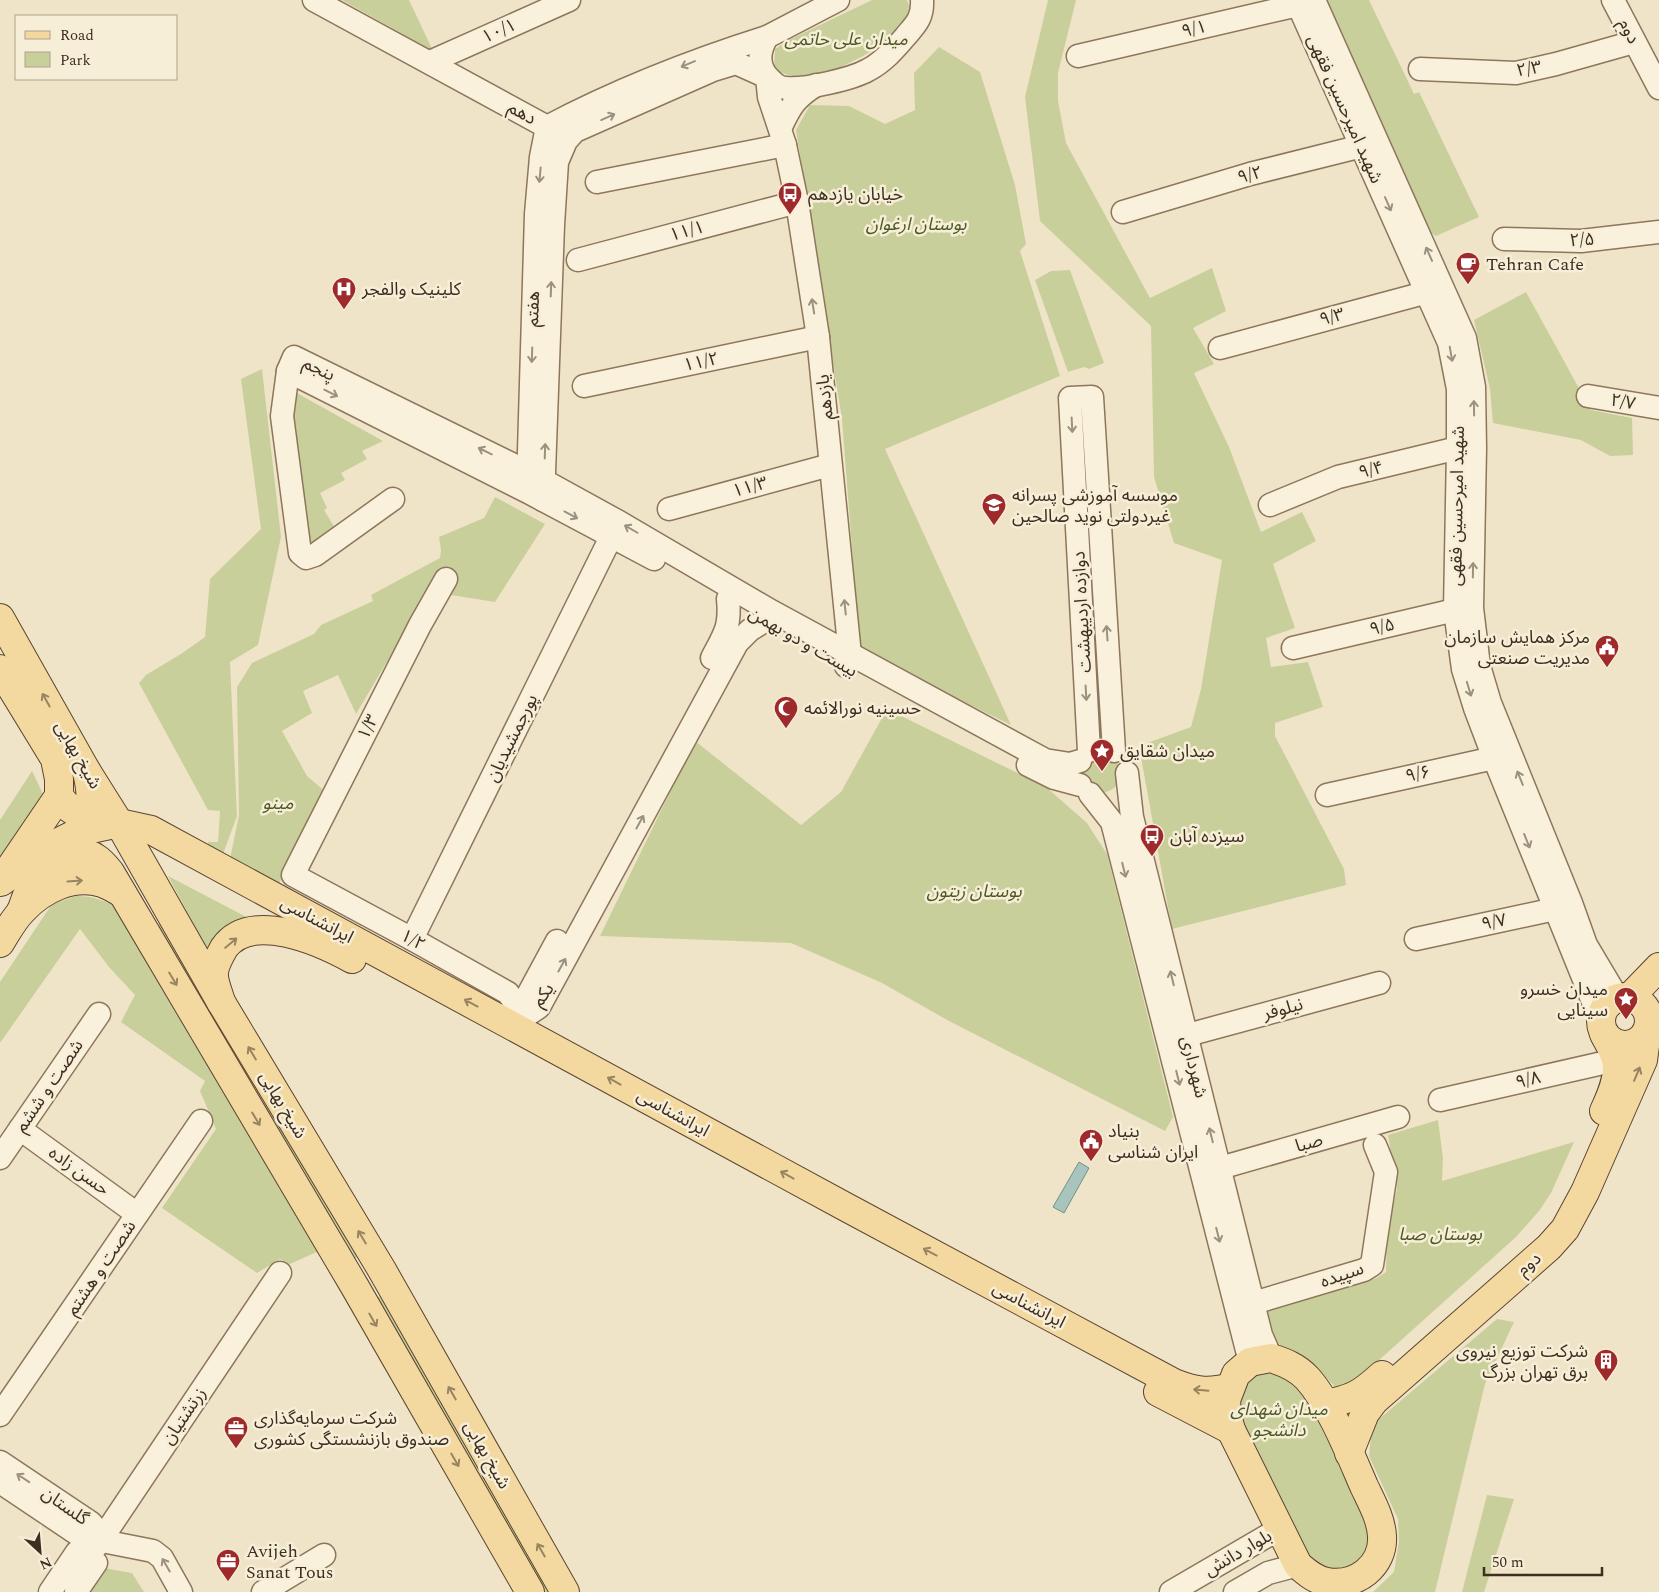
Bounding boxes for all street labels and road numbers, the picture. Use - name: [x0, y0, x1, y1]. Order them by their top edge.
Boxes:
- street label: ۱۰/۱: [477, 11, 521, 51]
- street label: ۹/۱: [1179, 13, 1209, 45]
- street label: دوم: [1611, 14, 1647, 48]
- street label: شهید امیرحسین فقهی: [1300, 30, 1390, 188]
- street label: ۲/۳: [1514, 54, 1544, 84]
- street label: دهم: [503, 94, 541, 132]
- street label: ۹/۲: [1234, 159, 1266, 191]
- street label: ۱۱/۱: [666, 213, 708, 249]
- street label: ۲/۵: [1569, 226, 1595, 254]
- street label: هفتم: [519, 291, 547, 327]
- street label: ۹/۳: [1316, 301, 1348, 333]
- street label: ۱۱/۲: [681, 345, 721, 379]
- street label: پنجم: [298, 350, 340, 388]
- street label: یازدهم: [809, 373, 841, 421]
- street label: ۲/۷: [1608, 387, 1638, 417]
- street label: شهید امیرحسین فقهی: [1442, 426, 1472, 586]
- street label: ۹/۴: [1356, 454, 1386, 486]
- street label: ۱۱/۳: [729, 469, 771, 505]
- street label: دوازده اردیبهشت: [1065, 550, 1099, 674]
- street label: بیست و دو بهمن: [743, 600, 863, 684]
- street label: ۹/۵: [1367, 611, 1397, 643]
- street label: پورجمشیدیان: [479, 689, 545, 787]
- street label: ۱/۳: [350, 710, 386, 744]
- street label: شیخ بهایی: [48, 716, 108, 794]
- street label: ۹/۶: [1403, 758, 1433, 790]
- street label: ایرانشناسی: [276, 889, 358, 951]
- street label: ۹/۷: [1479, 906, 1509, 938]
- street label: ۱/۲: [395, 922, 431, 958]
- street label: یکم: [525, 977, 561, 1013]
- street label: نیلوفر: [1259, 991, 1306, 1028]
- street label: شهرداری: [1173, 1033, 1215, 1101]
- street label: شصت و ششم: [8, 1034, 90, 1138]
- street label: ۹/۸: [1513, 1064, 1543, 1096]
- street label: شیخ بهایی: [252, 1066, 314, 1144]
- street label: ایرانشناسی: [632, 1082, 714, 1144]
- street label: صبا: [1292, 1126, 1326, 1160]
- street label: حسن زاده: [43, 1140, 115, 1202]
- street label: شصت و هشتم: [59, 1215, 143, 1321]
- street label: دوم: [1511, 1245, 1547, 1283]
- street label: سپیده: [1317, 1255, 1367, 1295]
- street label: ایرانشناسی: [988, 1274, 1070, 1336]
- street label: زرتشتیان: [155, 1382, 213, 1450]
- street label: شیخ بهایی: [457, 1416, 517, 1494]
- street label: گلستان: [36, 1480, 95, 1532]
- street label: بلوار دانش: [1199, 1523, 1277, 1583]

